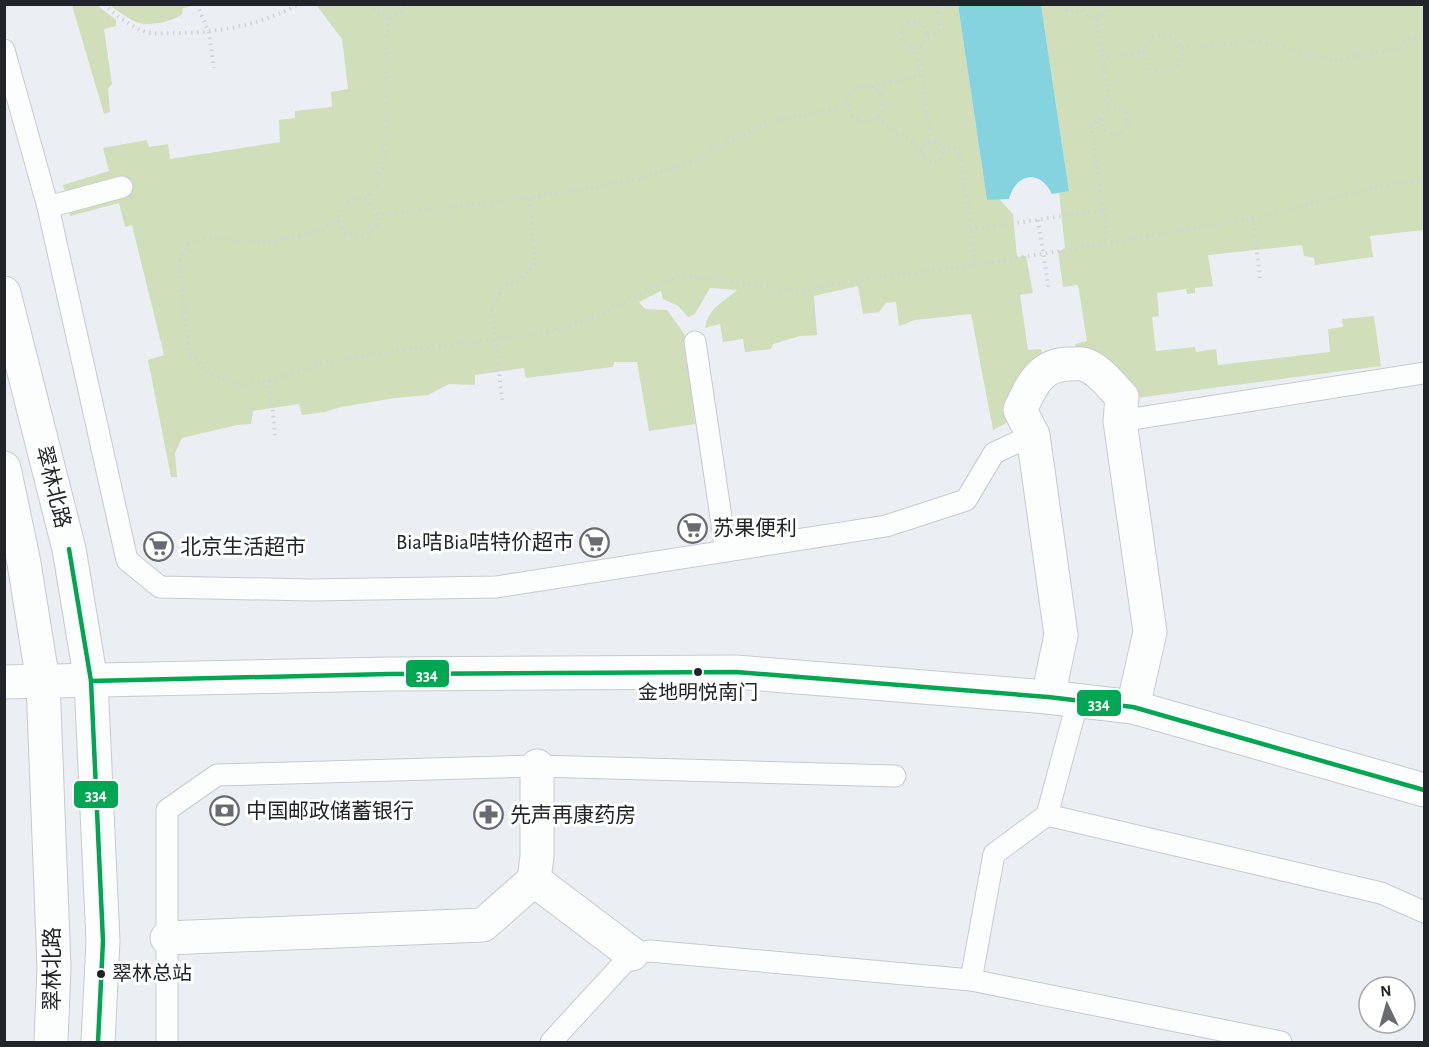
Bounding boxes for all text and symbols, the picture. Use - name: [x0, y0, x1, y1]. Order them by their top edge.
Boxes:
- street label: 翠林北路: [33, 443, 74, 530]
- supermarket icon: 苏果便利: [676, 512, 708, 544]
- place label: 苏果便利: [713, 517, 797, 539]
- supermarket icon: Bia咭Bia咭特价超市: [579, 526, 611, 558]
- supermarket icon: 北京生活超市: [143, 531, 175, 563]
- place label: Bia咭Bia咭特价超市: [396, 531, 574, 553]
- place label: 北京生活超市: [180, 536, 306, 558]
- line badge: 334: [405, 659, 450, 688]
- marker: 金地明悦南门: [692, 666, 704, 678]
- text: 334: [416, 667, 438, 683]
- place label: 金地明悦南门: [638, 682, 758, 703]
- line badge: 334: [1076, 689, 1122, 717]
- text: 334: [1088, 696, 1110, 712]
- line badge: 334: [73, 780, 119, 809]
- text: 334: [85, 787, 107, 803]
- bank icon: 中国邮政储蓄银行: [209, 795, 241, 827]
- pharmacy icon: 先声再康药房: [473, 799, 505, 831]
- place label: 中国邮政储蓄银行: [246, 800, 414, 822]
- place label: 先声再康药房: [510, 804, 636, 826]
- street label: 翠林北路: [41, 927, 63, 1011]
- place label: 翠林总站: [112, 963, 192, 984]
- marker: 翠林总站: [95, 968, 107, 980]
- north arrow: [1357, 975, 1417, 1035]
- text: N: [1380, 983, 1392, 1000]

